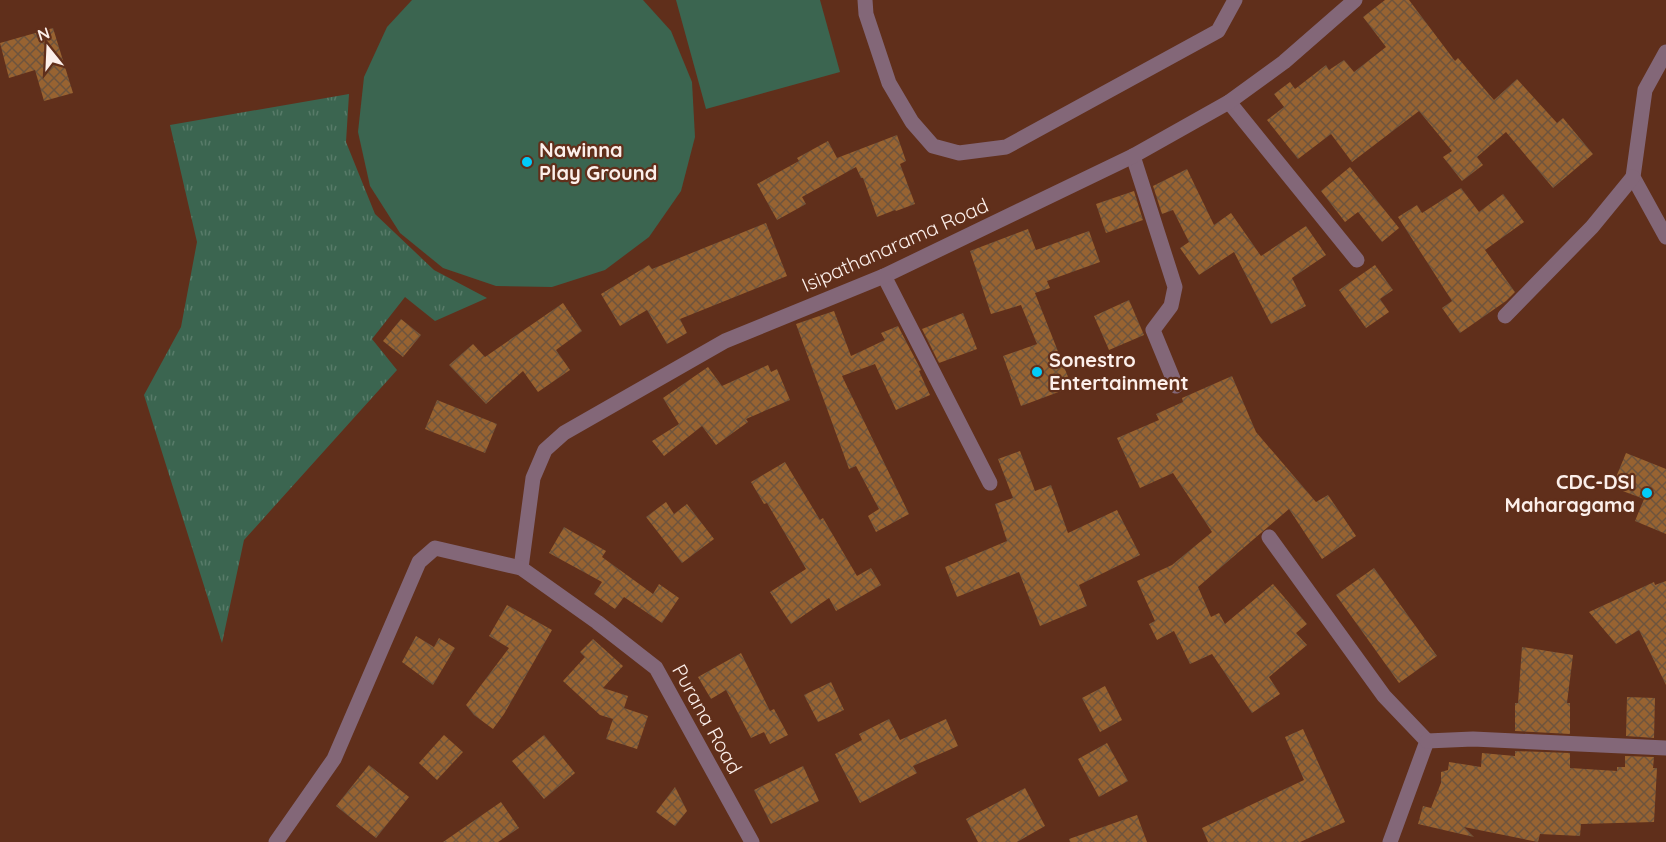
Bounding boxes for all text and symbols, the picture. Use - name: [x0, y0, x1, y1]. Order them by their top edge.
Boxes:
- north arrow: [18, 18, 78, 78]
- text: N: [35, 22, 52, 45]
- place label: Nawinna Play Ground: [539, 137, 657, 185]
- marker: Nawinna Play Ground: [520, 155, 534, 169]
- street label: Isipathanarama Road: [798, 192, 992, 297]
- place label: Sonestro Entertainment: [1049, 347, 1189, 395]
- marker: Sonestro Entertainment: [1030, 365, 1044, 379]
- place label: CDC-DSI Maharagama: [1505, 469, 1635, 517]
- marker: CDC-DSI Maharagama: [1640, 486, 1654, 500]
- street label: Purana Road: [667, 660, 748, 778]

